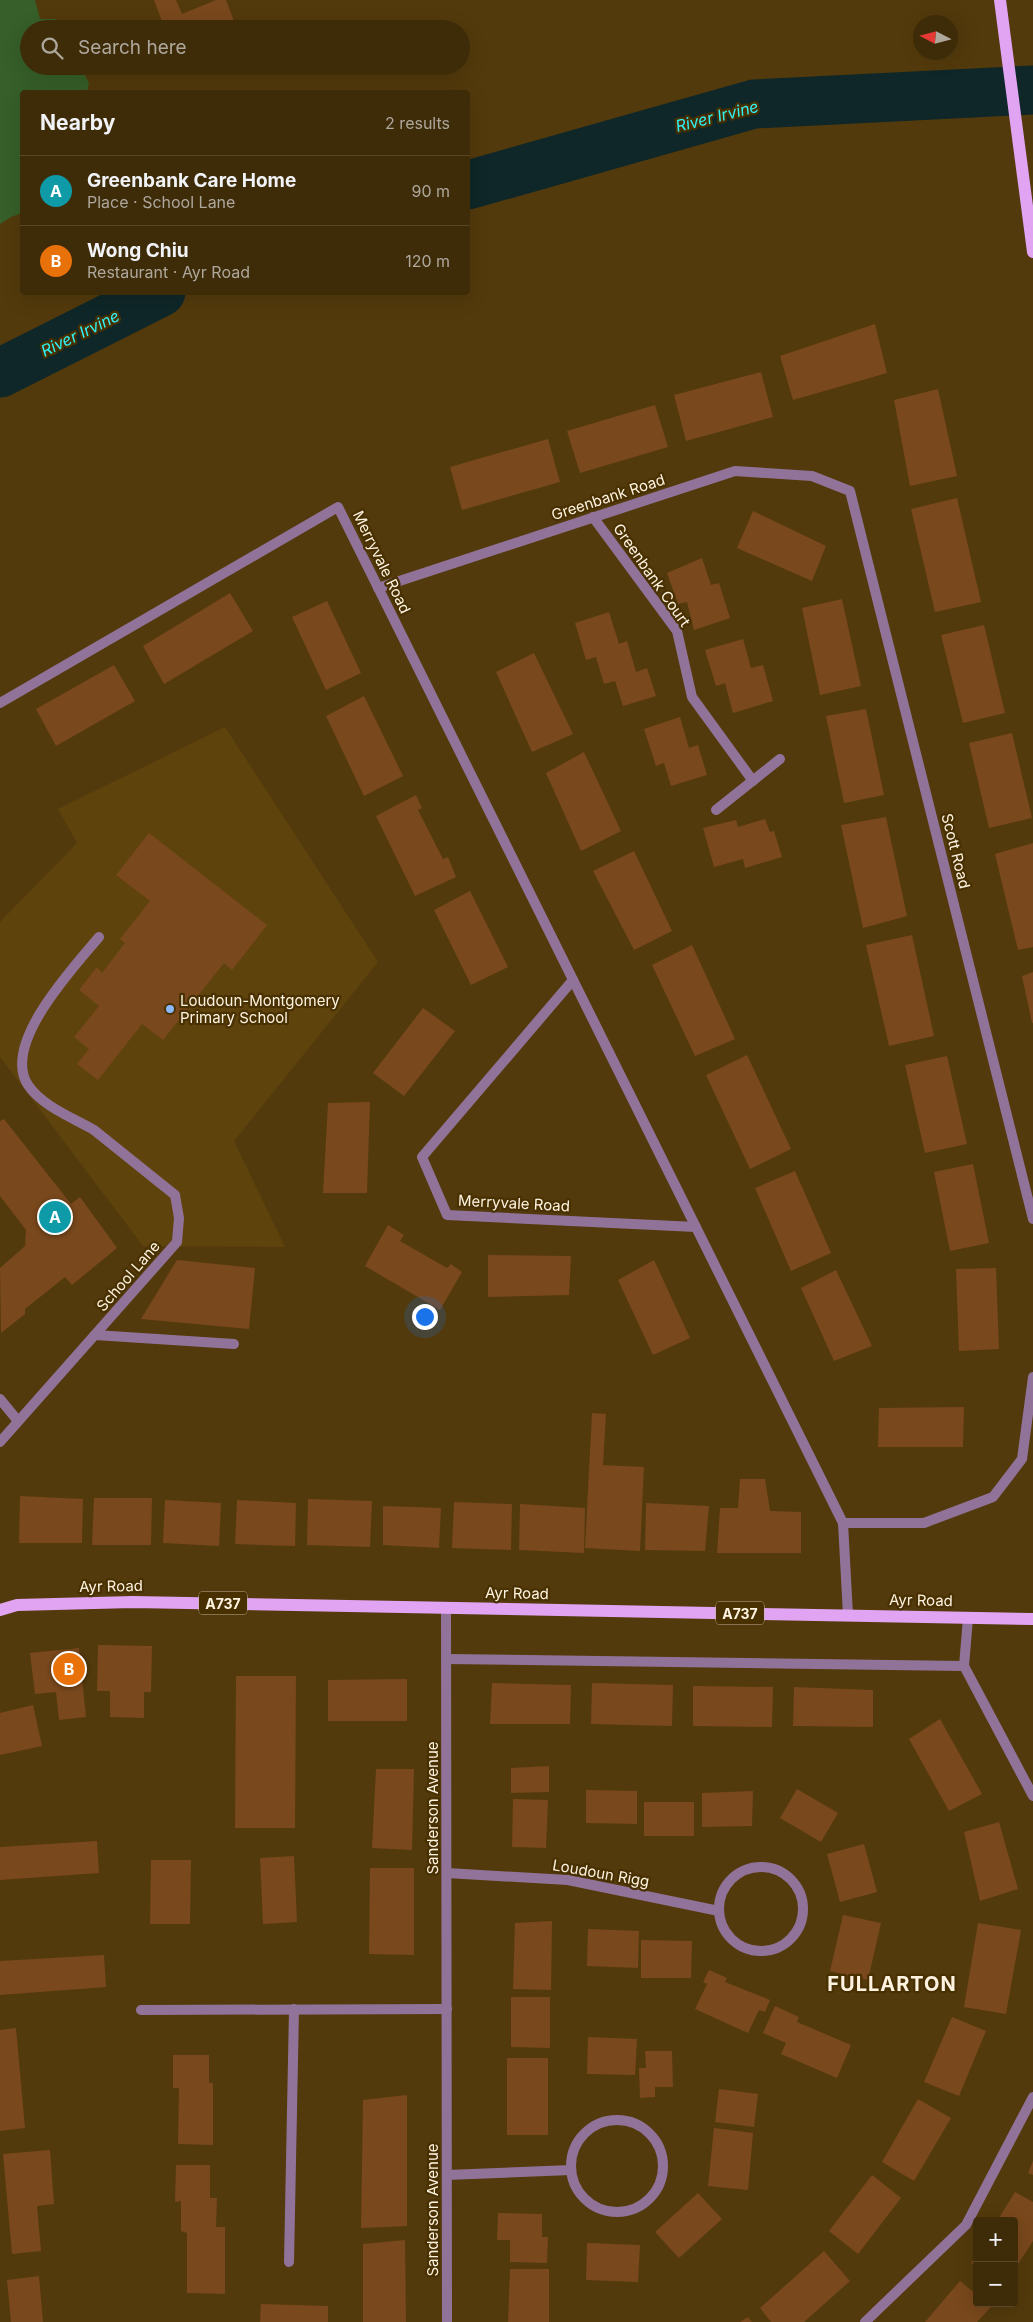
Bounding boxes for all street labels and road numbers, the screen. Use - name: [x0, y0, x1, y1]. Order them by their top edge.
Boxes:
- street label: Greenbank Road: [549, 470, 667, 524]
- street label: Merryvale Road: [349, 507, 415, 617]
- street label: Greenbank Court: [609, 520, 695, 630]
- street label: Scott Road: [937, 811, 975, 891]
- street label: Merryvale Road: [458, 1191, 570, 1215]
- street label: School Lane: [92, 1237, 164, 1315]
- street label: Ayr Road: [79, 1576, 143, 1596]
- street label: Ayr Road: [485, 1583, 549, 1603]
- street label: Ayr Road: [889, 1590, 953, 1610]
- road number: A737: [199, 1592, 247, 1615]
- road number: A737: [716, 1602, 764, 1625]
- street label: Sanderson Avenue: [423, 1741, 442, 1875]
- street label: Loudoun Rigg: [551, 1855, 651, 1891]
- street label: Sanderson Avenue: [423, 2143, 442, 2277]

